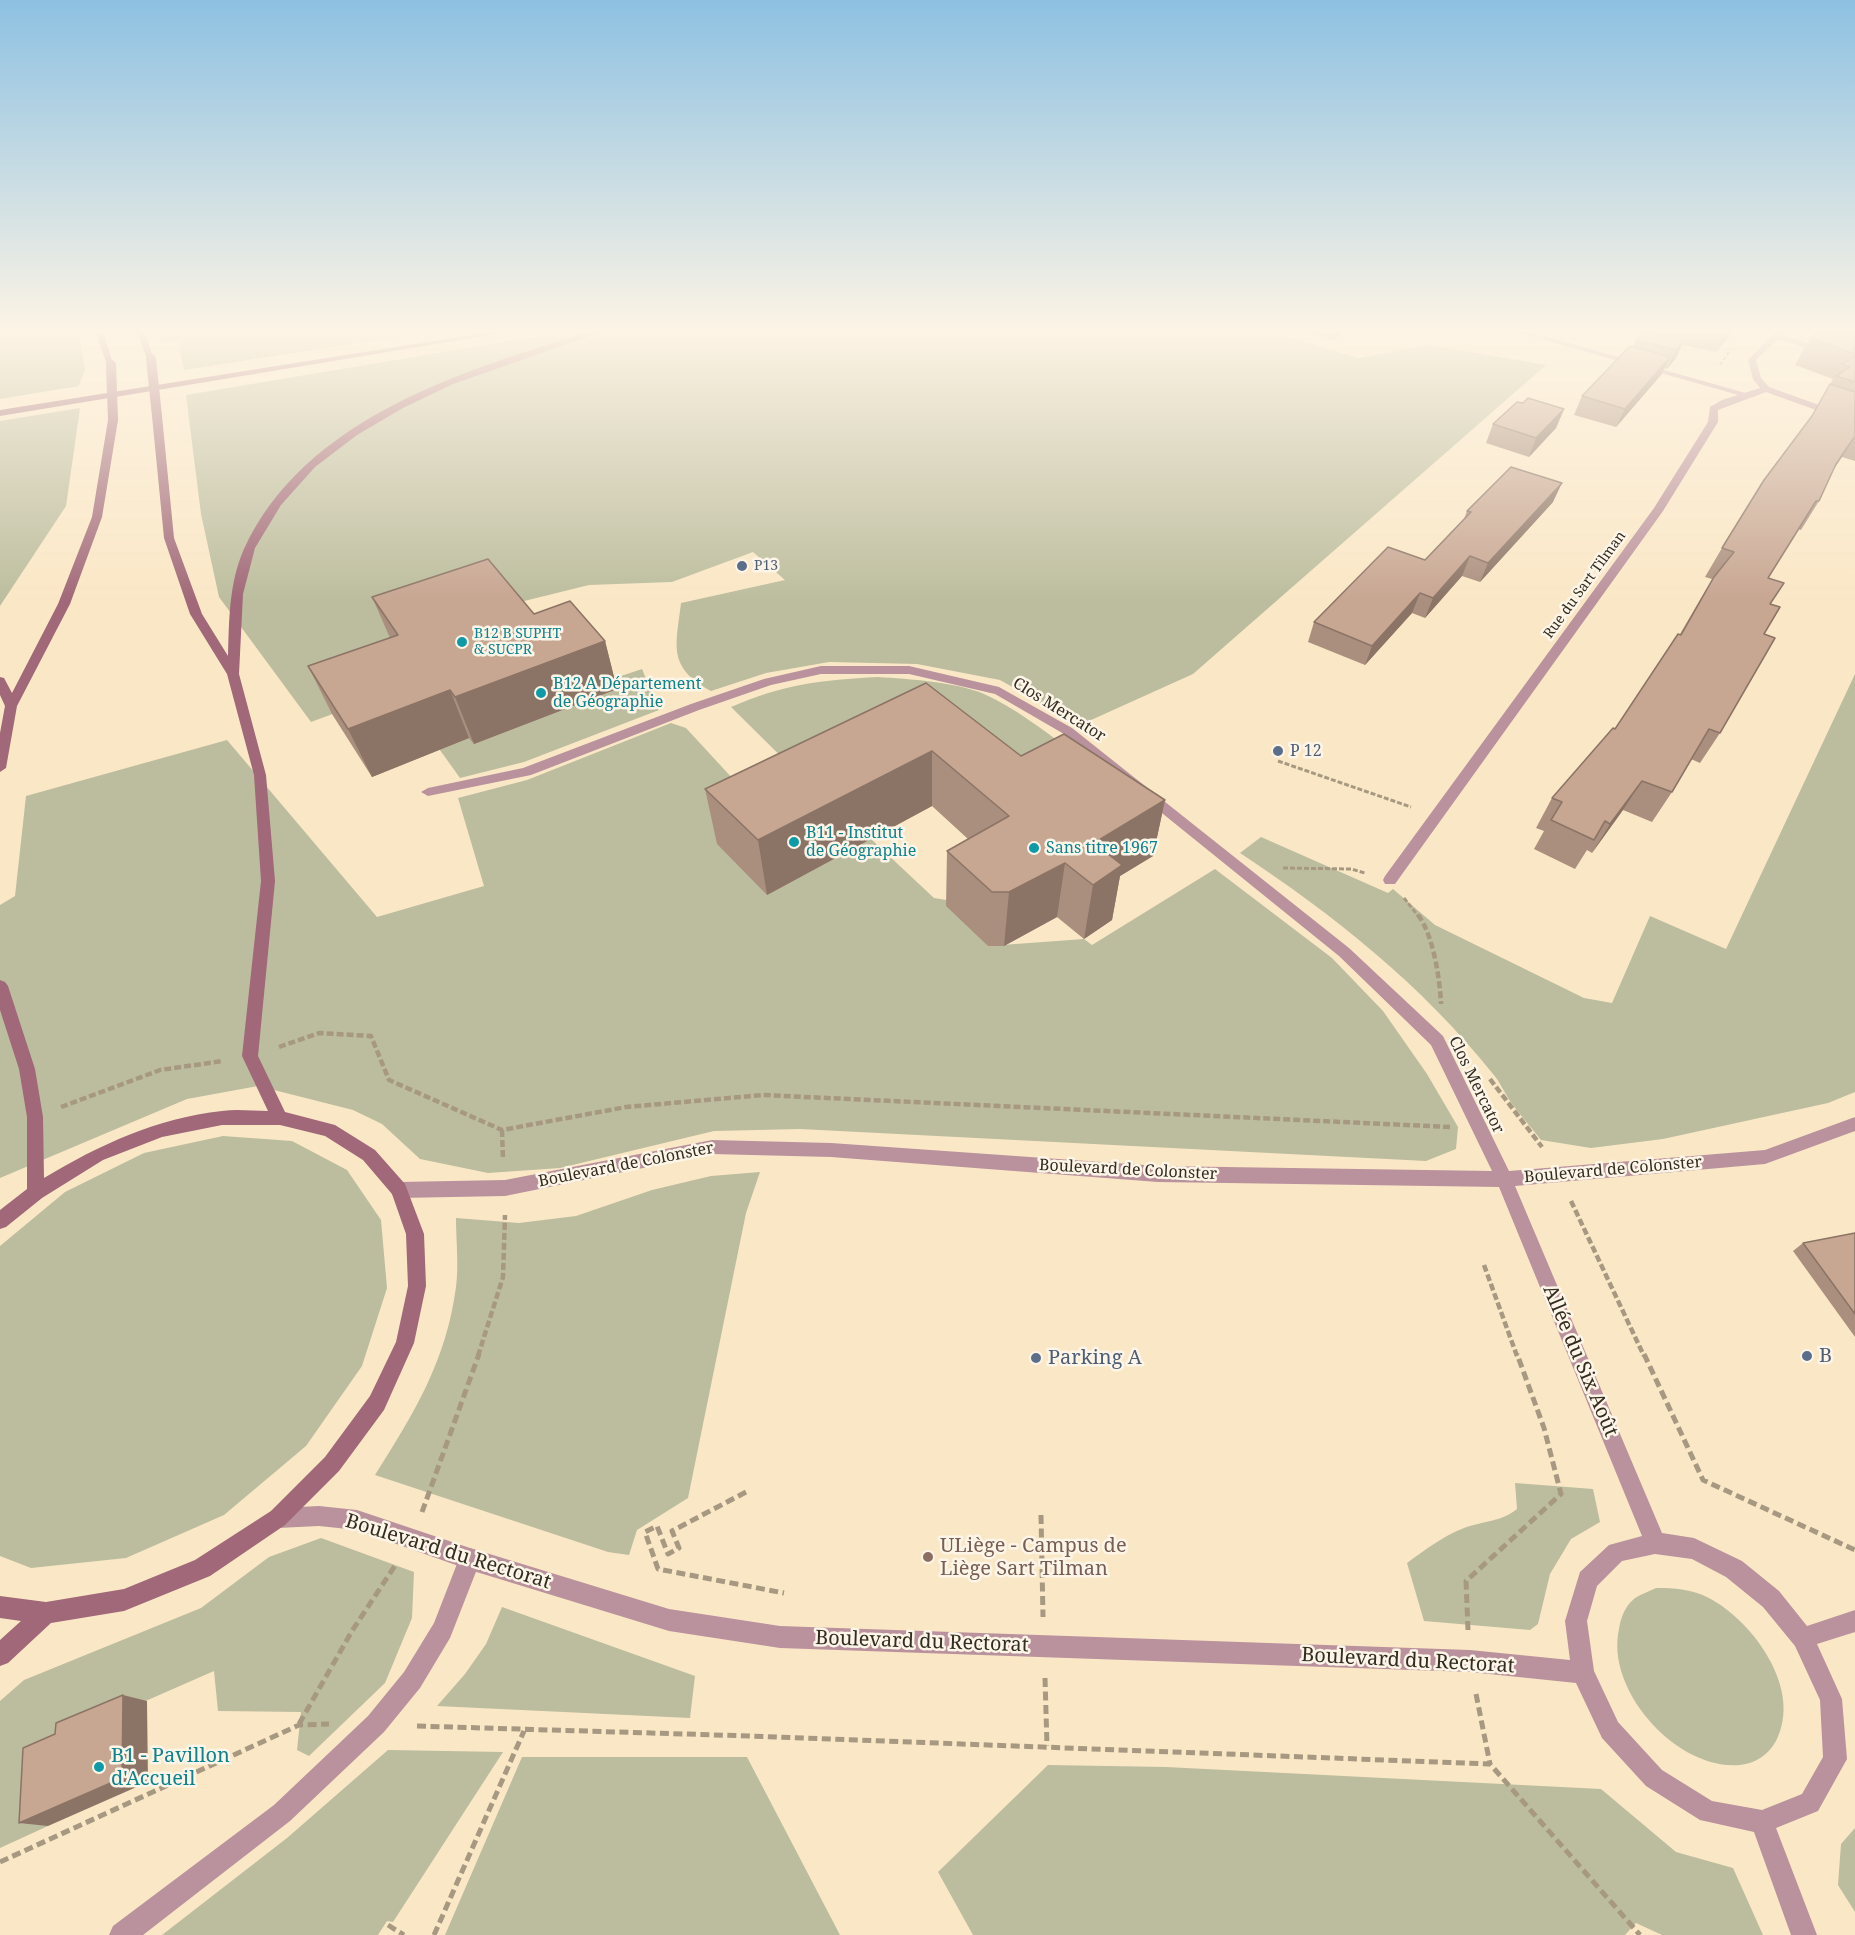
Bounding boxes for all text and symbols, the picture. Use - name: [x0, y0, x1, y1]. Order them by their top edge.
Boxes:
- street label: Rue du Sart Tilman: [1540, 528, 1630, 642]
- place label: P13: [754, 558, 778, 574]
- marker: P13: [735, 559, 749, 573]
- place label: B12 B SUPHT & SUCPR: [474, 626, 561, 658]
- marker: B12 B SUPHT & SUCPR: [455, 635, 469, 649]
- place label: B12 A Département de Géographie: [553, 674, 701, 712]
- street label: Clos Mercator: [1009, 674, 1109, 746]
- marker: B12 A Département de Géographie: [534, 686, 548, 700]
- place label: P 12: [1290, 741, 1322, 761]
- marker: P 12: [1271, 744, 1285, 758]
- place label: B11 - Institut de Géographie: [806, 823, 916, 861]
- marker: B11 - Institut de Géographie: [787, 835, 801, 849]
- place label: Sans titre 1967: [1046, 838, 1158, 858]
- marker: Sans titre 1967: [1027, 841, 1041, 855]
- street label: Clos Mercator: [1444, 1033, 1508, 1137]
- street label: Boulevard de Colonster: [537, 1139, 715, 1191]
- street label: Boulevard de Colonster: [1523, 1153, 1703, 1187]
- street label: Boulevard de Colonster: [1039, 1156, 1217, 1184]
- street label: Allée du Six Août: [1537, 1282, 1623, 1440]
- place label: B: [1819, 1344, 1832, 1368]
- place label: Parking A: [1048, 1346, 1142, 1370]
- marker: B: [1800, 1349, 1814, 1363]
- marker: Parking A: [1029, 1351, 1043, 1365]
- street label: Boulevard du Rectorat: [342, 1509, 554, 1595]
- place label: ULiège - Campus de Liège Sart Tilman: [940, 1534, 1127, 1581]
- marker: ULiège - Campus de Liège Sart Tilman: [921, 1550, 935, 1564]
- street label: Boulevard du Rectorat: [815, 1626, 1029, 1658]
- street label: Boulevard du Rectorat: [1301, 1643, 1515, 1679]
- place label: B1 - Pavillon d'Accueil: [111, 1744, 230, 1791]
- marker: B1 - Pavillon d'Accueil: [92, 1760, 106, 1774]

